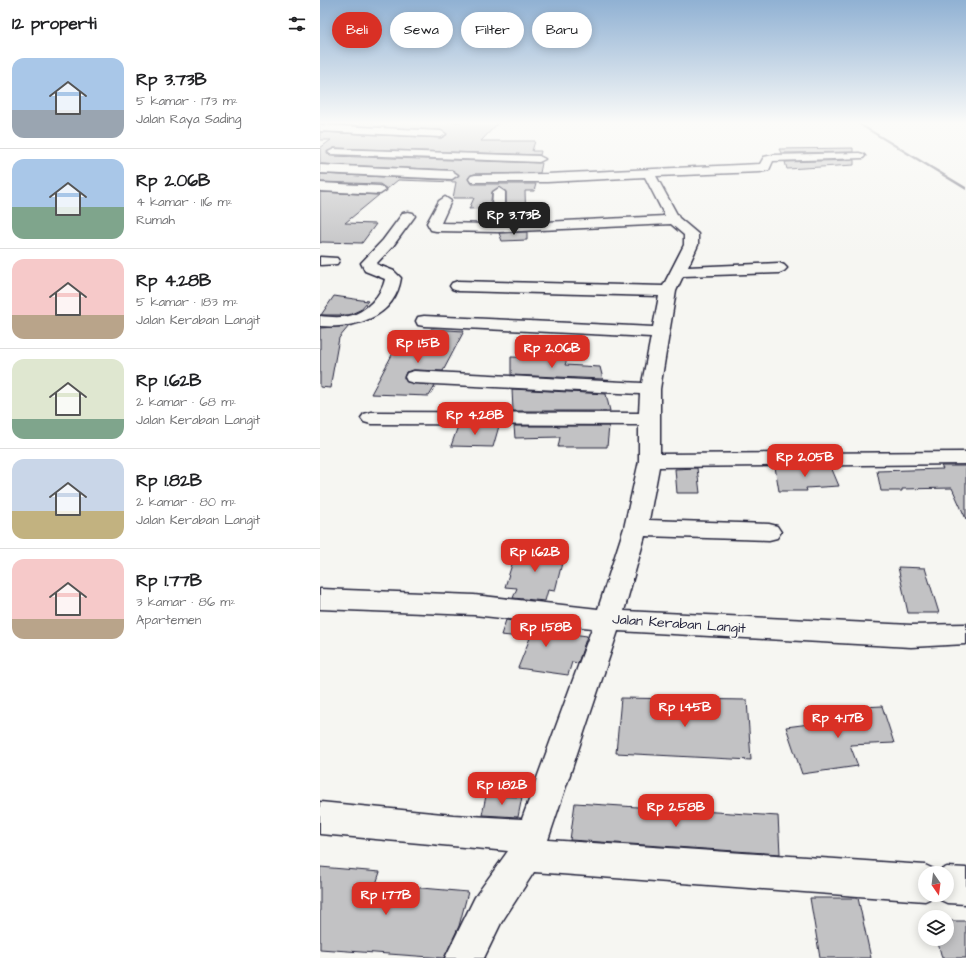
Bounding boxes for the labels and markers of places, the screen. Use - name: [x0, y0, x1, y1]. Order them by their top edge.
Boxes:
- pin: Rp 3.73B: [473, 202, 555, 236]
- pin: Rp 1.5B: [381, 330, 455, 364]
- pin: Rp 2.06B: [511, 335, 593, 369]
- pin: Rp 4.28B: [434, 402, 516, 436]
- pin: Rp 2.05B: [764, 444, 846, 478]
- pin: Rp 1.62B: [494, 539, 576, 573]
- pin: Rp 1.58B: [505, 614, 587, 648]
- pin: Rp 1.45B: [644, 694, 726, 728]
- pin: Rp 4.17B: [797, 705, 879, 739]
- pin: Rp 1.82B: [461, 772, 543, 806]
- pin: Rp 2.58B: [635, 794, 717, 828]
- pin: Rp 1.77B: [345, 882, 427, 916]

